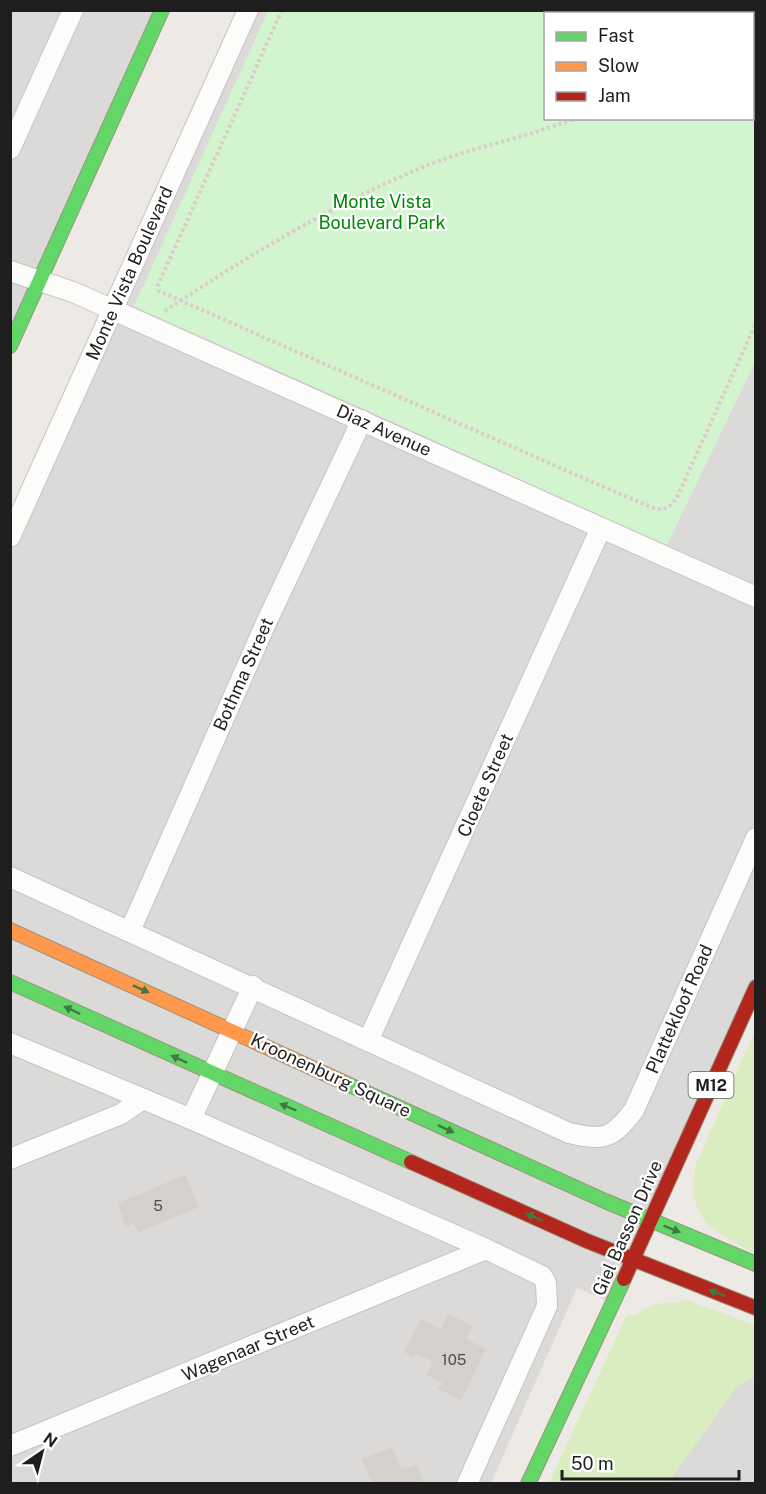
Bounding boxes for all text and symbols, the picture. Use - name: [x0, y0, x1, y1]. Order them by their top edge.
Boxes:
- legend: [544, 12, 754, 120]
- text: Fast: [598, 25, 634, 46]
- text: Slow: [598, 55, 639, 76]
- text: Jam: [598, 85, 631, 106]
- street label: Monte Vista Boulevard: [81, 183, 177, 363]
- park label: Monte Vista Boulevard Park: [318, 191, 446, 233]
- street label: Diaz Avenue: [333, 400, 435, 460]
- street label: Bothma Street: [209, 614, 277, 734]
- street label: Cloete Street: [453, 730, 517, 840]
- street label: Plattekloof Road: [641, 941, 717, 1077]
- one-way arrow: [133, 984, 150, 993]
- one-way arrow: [63, 1005, 80, 1014]
- street label: Kroonenburg Square: [248, 1029, 414, 1121]
- one-way arrow: [169, 1054, 187, 1064]
- road number: M12: [688, 1072, 734, 1098]
- one-way arrow: [279, 1102, 297, 1112]
- one-way arrow: [437, 1124, 454, 1133]
- street label: Giel Basson Drive: [588, 1157, 666, 1299]
- house number: 5: [153, 1197, 163, 1214]
- one-way arrow: [524, 1212, 542, 1222]
- one-way arrow: [663, 1225, 681, 1234]
- one-way arrow: [707, 1287, 725, 1297]
- street label: Wagenaar Street: [179, 1311, 317, 1385]
- house number: 105: [442, 1351, 466, 1368]
- north arrow: [12, 1422, 72, 1482]
- text: N: [40, 1429, 61, 1451]
- scale bar: [562, 1443, 739, 1481]
- text: 50 m: [571, 1453, 614, 1474]

